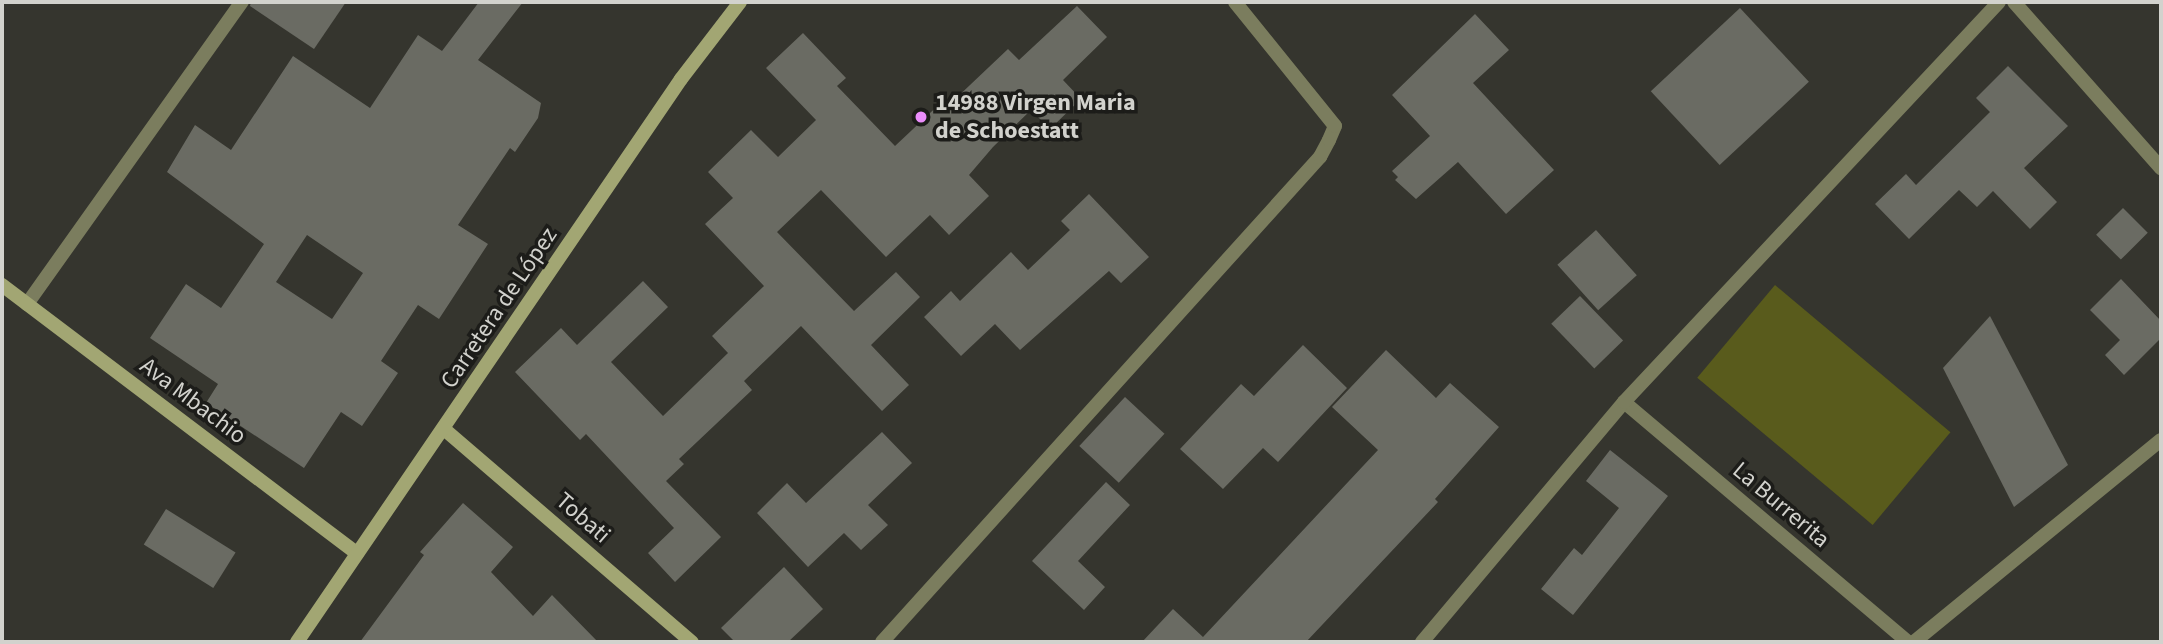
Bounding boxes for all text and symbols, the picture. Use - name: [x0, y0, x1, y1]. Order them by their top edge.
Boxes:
- place label: 14988 Virgen Maria de Schoestatt: [935, 89, 1136, 145]
- marker: 14988 Virgen Maria de Schoestatt: [913, 109, 929, 125]
- street label: Carretera de López: [434, 222, 564, 394]
- street label: Ava Mbachio: [134, 352, 252, 450]
- street label: La Burrerita: [1727, 456, 1835, 554]
- street label: Tobati: [550, 486, 616, 550]

